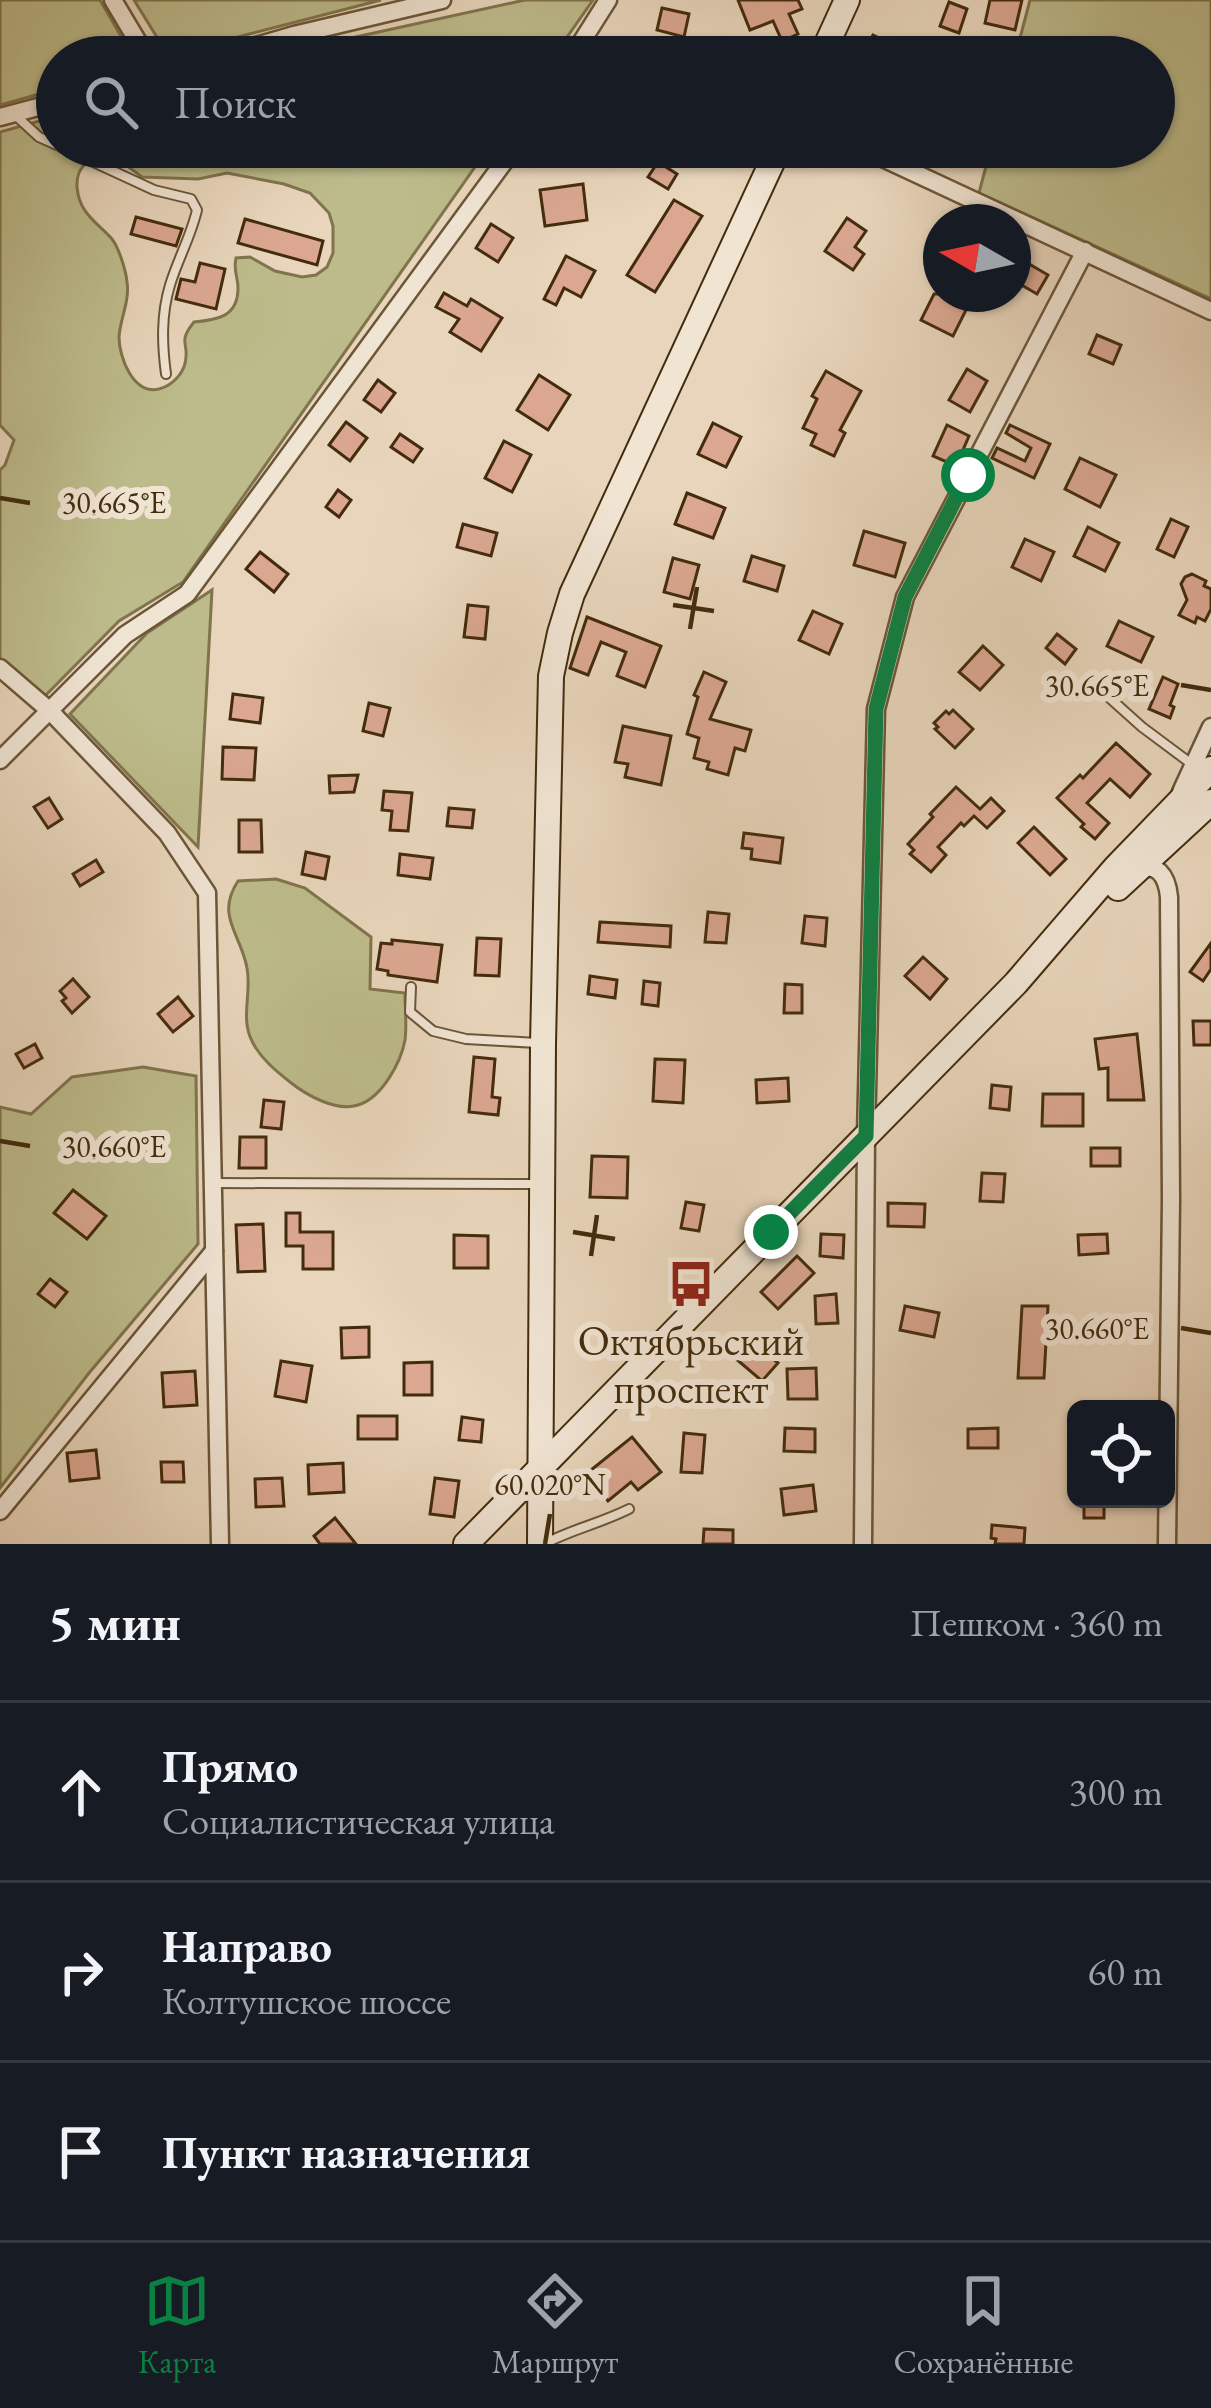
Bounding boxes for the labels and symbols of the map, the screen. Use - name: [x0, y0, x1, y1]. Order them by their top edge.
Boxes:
- north arrow: [923, 204, 1031, 312]
- route start: [941, 448, 995, 502]
- text: 30.665°E: [62, 483, 166, 522]
- text: 30.665°E: [1045, 666, 1149, 705]
- text: 30.660°E: [62, 1127, 166, 1166]
- route end: [744, 1205, 798, 1259]
- bus stop icon: Октябрьский проспект: [666, 1259, 716, 1309]
- text: 30.660°E: [1045, 1309, 1149, 1348]
- place label: Октябрьский проспект: [578, 1313, 804, 1416]
- text: 60.020°N: [494, 1465, 606, 1504]

